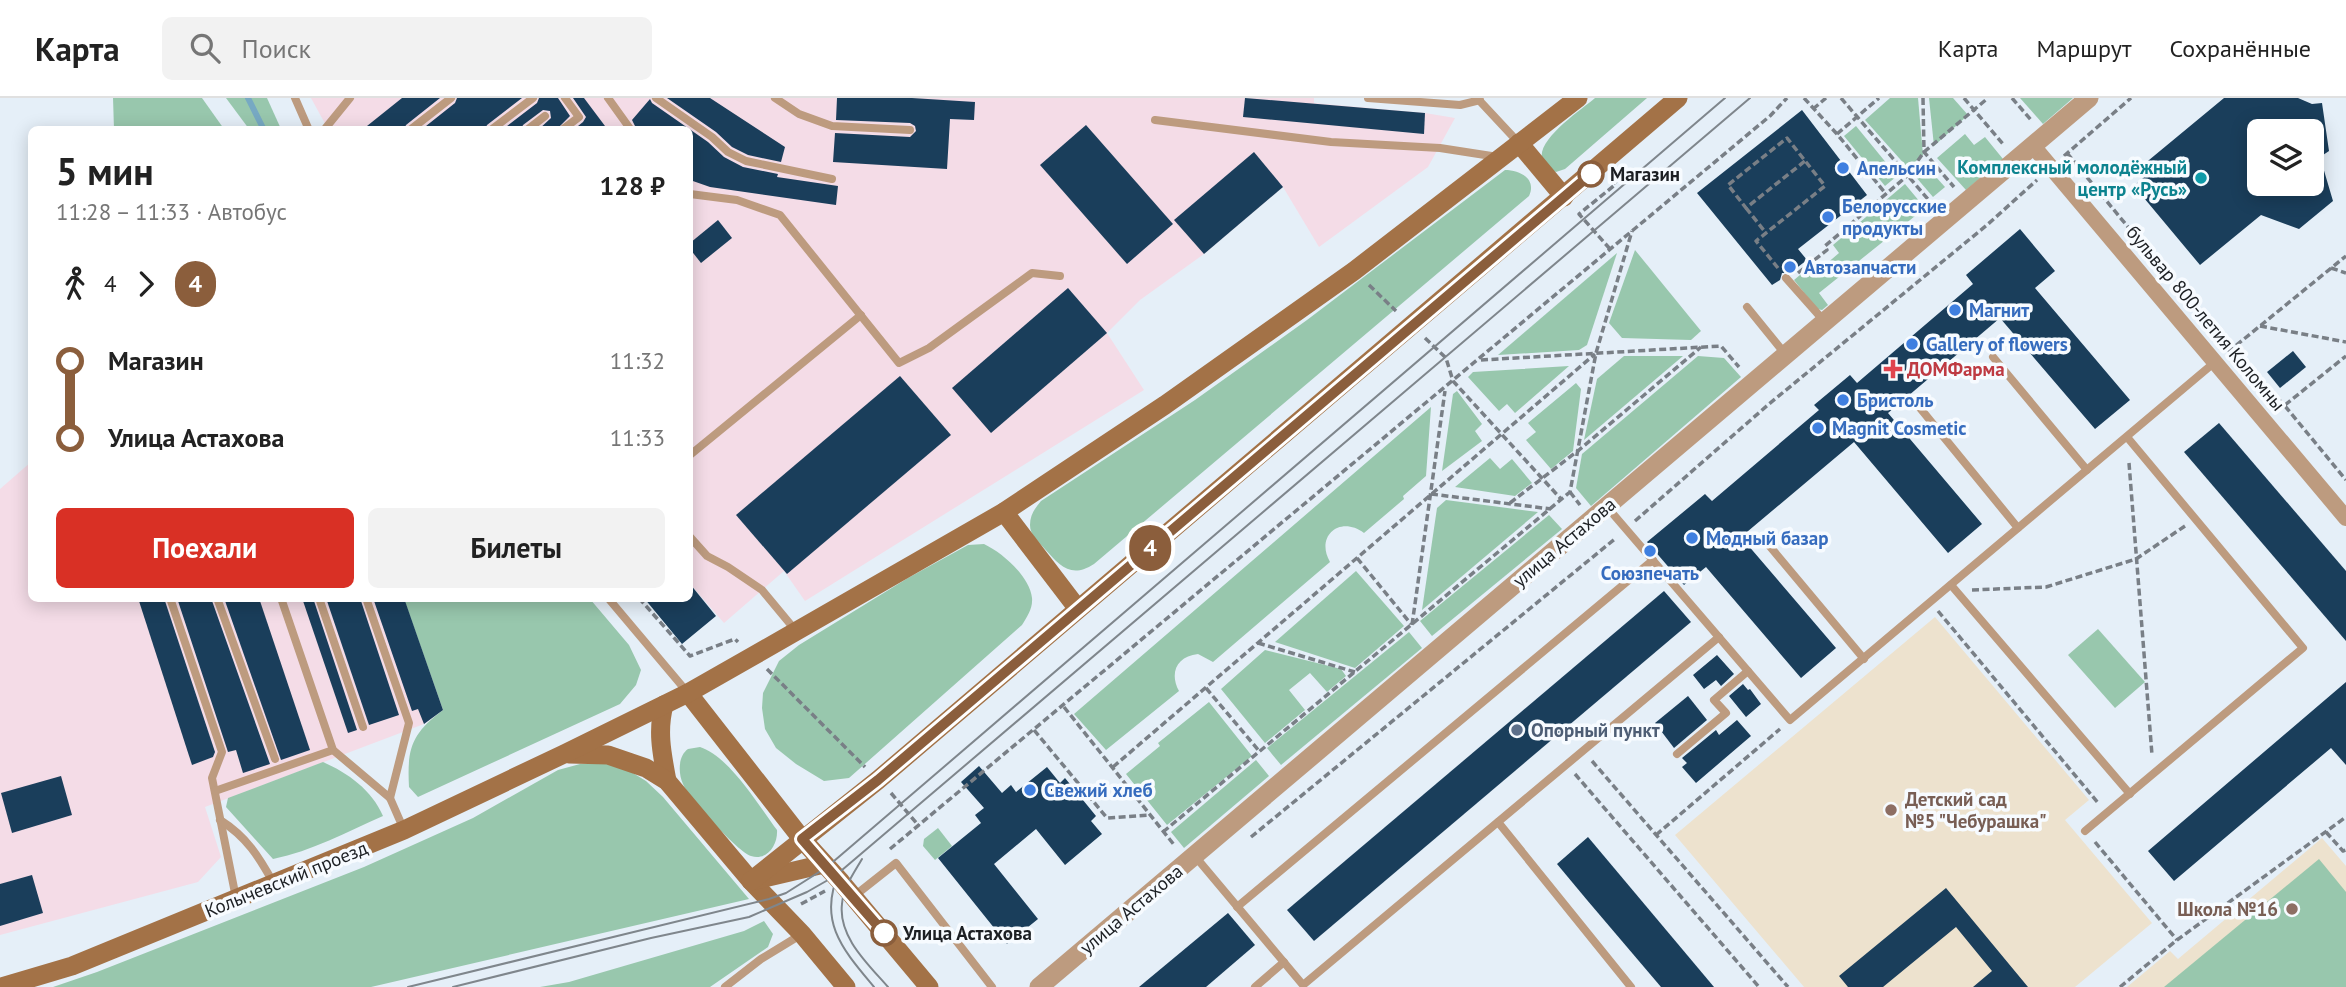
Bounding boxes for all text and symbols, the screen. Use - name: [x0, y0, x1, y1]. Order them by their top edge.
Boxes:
- search box: [162, 17, 652, 80]
- text: Карта: [35, 27, 120, 70]
- icon: search: [186, 29, 224, 67]
- text: Поиск: [242, 32, 311, 65]
- text: Карта: [1938, 33, 1998, 64]
- text: Маршрут: [2036, 33, 2131, 64]
- text: Сохранённые: [2169, 33, 2311, 64]
- map controls: [2247, 119, 2324, 196]
- button: layers: [2247, 119, 2324, 196]
- text: 5 мин: [56, 146, 154, 195]
- place label: Комплексный молодёжный центр «Русь»: [1957, 155, 2187, 201]
- place label: Апельсин: [1857, 156, 1936, 180]
- marker: Апельсин: [1835, 160, 1851, 176]
- marker: Магазин: [1578, 161, 1604, 187]
- place label: Магазин: [1610, 162, 1680, 186]
- text: 128 ₽: [599, 169, 665, 202]
- marker: Комплексный молодёжный центр «Русь»: [2193, 170, 2209, 186]
- place label: Белорусские продукты: [1842, 194, 1947, 240]
- text: 11:28 – 11:33 · Автобус: [56, 197, 287, 226]
- marker: Белорусские продукты: [1820, 209, 1836, 225]
- street label: бульвар 800-летия Коломны: [2121, 220, 2291, 416]
- place label: Автозапчасти: [1804, 255, 1916, 279]
- marker: Автозапчасти: [1782, 259, 1798, 275]
- icon: walk: [56, 265, 94, 303]
- icon: forward: [127, 265, 165, 303]
- text: 4: [189, 268, 202, 299]
- text: 4: [104, 269, 117, 298]
- place label: Магнит: [1969, 298, 2029, 322]
- marker: Магнит: [1947, 302, 1963, 318]
- place label: Gallery of flowers: [1926, 332, 2068, 356]
- marker: Gallery of flowers: [1904, 336, 1920, 352]
- text: Магазин: [108, 344, 204, 377]
- text: 11:32: [610, 346, 665, 375]
- place label: ДОМФарма: [1907, 357, 2005, 381]
- marker: ДОМФарма: [1885, 361, 1901, 377]
- place label: Бристоль: [1857, 388, 1934, 412]
- marker: Бристоль: [1835, 392, 1851, 408]
- place label: Magnit Cosmetic: [1832, 416, 1967, 440]
- marker: Magnit Cosmetic: [1810, 420, 1826, 436]
- text: Улица Астахова: [108, 421, 284, 454]
- text: 11:33: [610, 423, 665, 452]
- street label: улица Астахова: [1507, 492, 1621, 592]
- button: Поехали: [56, 508, 354, 588]
- button: Билеты: [368, 508, 665, 588]
- line badge: 4: [1127, 525, 1173, 571]
- place label: Модный базар: [1706, 526, 1828, 550]
- marker: Модный базар: [1684, 530, 1700, 546]
- text: 4: [1143, 532, 1157, 563]
- marker: Союзпечать: [1642, 543, 1658, 559]
- place label: Союзпечать: [1601, 561, 1699, 585]
- place label: Опорный пункт: [1531, 718, 1660, 742]
- marker: Опорный пункт: [1509, 722, 1525, 738]
- place label: Свежий хлеб: [1044, 778, 1153, 802]
- marker: Свежий хлеб: [1022, 782, 1038, 798]
- place label: Детский сад №5 "Чебурашка": [1905, 787, 2047, 833]
- marker: Детский сад №5 "Чебурашка": [1883, 802, 1899, 818]
- street label: Колычевский проезд: [201, 835, 371, 923]
- street label: улица Астахова: [1074, 859, 1188, 959]
- place label: Школа №16: [2177, 897, 2278, 921]
- marker: Школа №16: [2284, 901, 2300, 917]
- marker: Улица Астахова: [871, 920, 897, 946]
- place label: Улица Астахова: [902, 921, 1032, 945]

